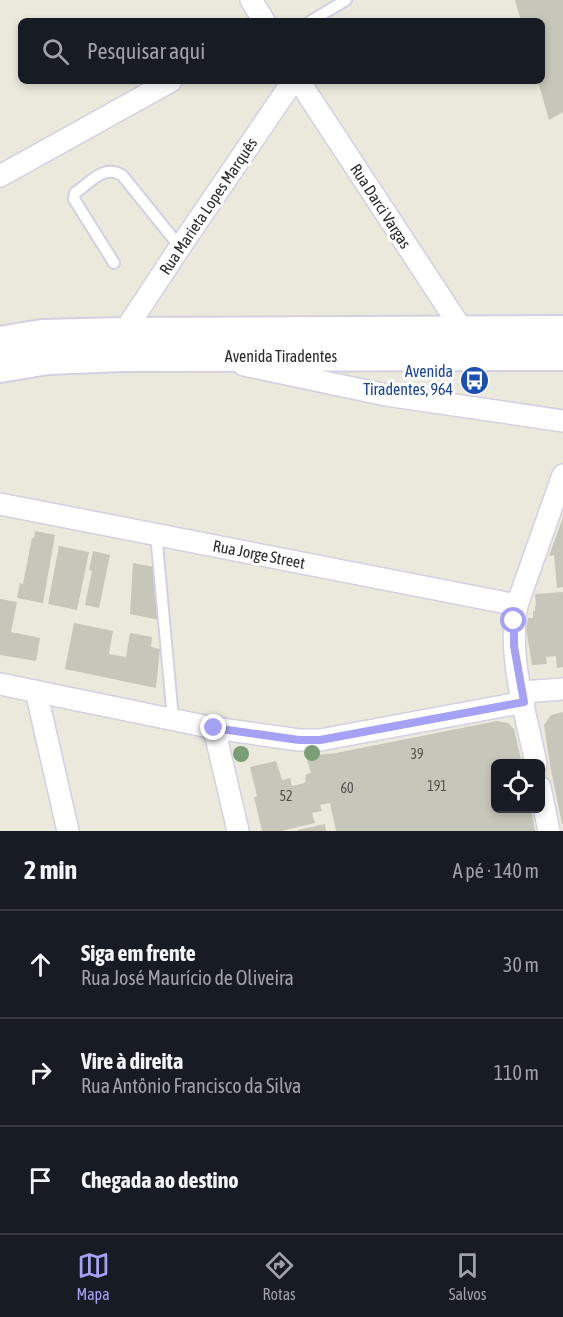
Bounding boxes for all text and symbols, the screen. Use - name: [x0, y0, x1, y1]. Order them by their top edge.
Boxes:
- search box: [18, 18, 545, 84]
- icon: search: [39, 35, 72, 68]
- text: Pesquisar aqui: [87, 38, 205, 64]
- street label: Rua Marieta Lopes Marquês: [156, 134, 261, 278]
- street label: Rua Darci Vargas: [346, 160, 415, 252]
- street label: Avenida Tiradentes: [225, 347, 338, 365]
- place label: Avenida Tiradentes, 964: [363, 362, 453, 398]
- bus stop icon: Avenida Tiradentes, 964: [458, 364, 490, 396]
- street label: Rua Jorge Street: [211, 536, 307, 573]
- route start: [500, 607, 526, 633]
- route end: [200, 714, 226, 740]
- house number: 39: [410, 746, 424, 762]
- map controls: [491, 759, 545, 813]
- button: locate: [491, 759, 545, 813]
- house number: 191: [427, 778, 447, 794]
- house number: 60: [340, 780, 354, 796]
- house number: 52: [279, 788, 293, 804]
- text: 2 min: [24, 855, 77, 885]
- text: A pé · 140 m: [453, 859, 539, 882]
- text: Siga em frente: [81, 940, 196, 966]
- icon: ahead: [24, 948, 57, 981]
- text: 30 m: [503, 953, 539, 976]
- text: Rua José Maurício de Oliveira: [81, 966, 294, 989]
- text: Vire à direita: [81, 1048, 183, 1074]
- icon: right: [24, 1056, 57, 1089]
- text: 110 m: [494, 1061, 539, 1084]
- text: Rua Antônio Francisco da Silva: [81, 1074, 301, 1097]
- icon: arrive: [24, 1164, 57, 1197]
- text: Chegada ao destino: [81, 1167, 239, 1193]
- tab: Mapa: [76, 1249, 110, 1303]
- tab: Rotas: [263, 1249, 296, 1303]
- tab: Salvos: [449, 1249, 487, 1303]

